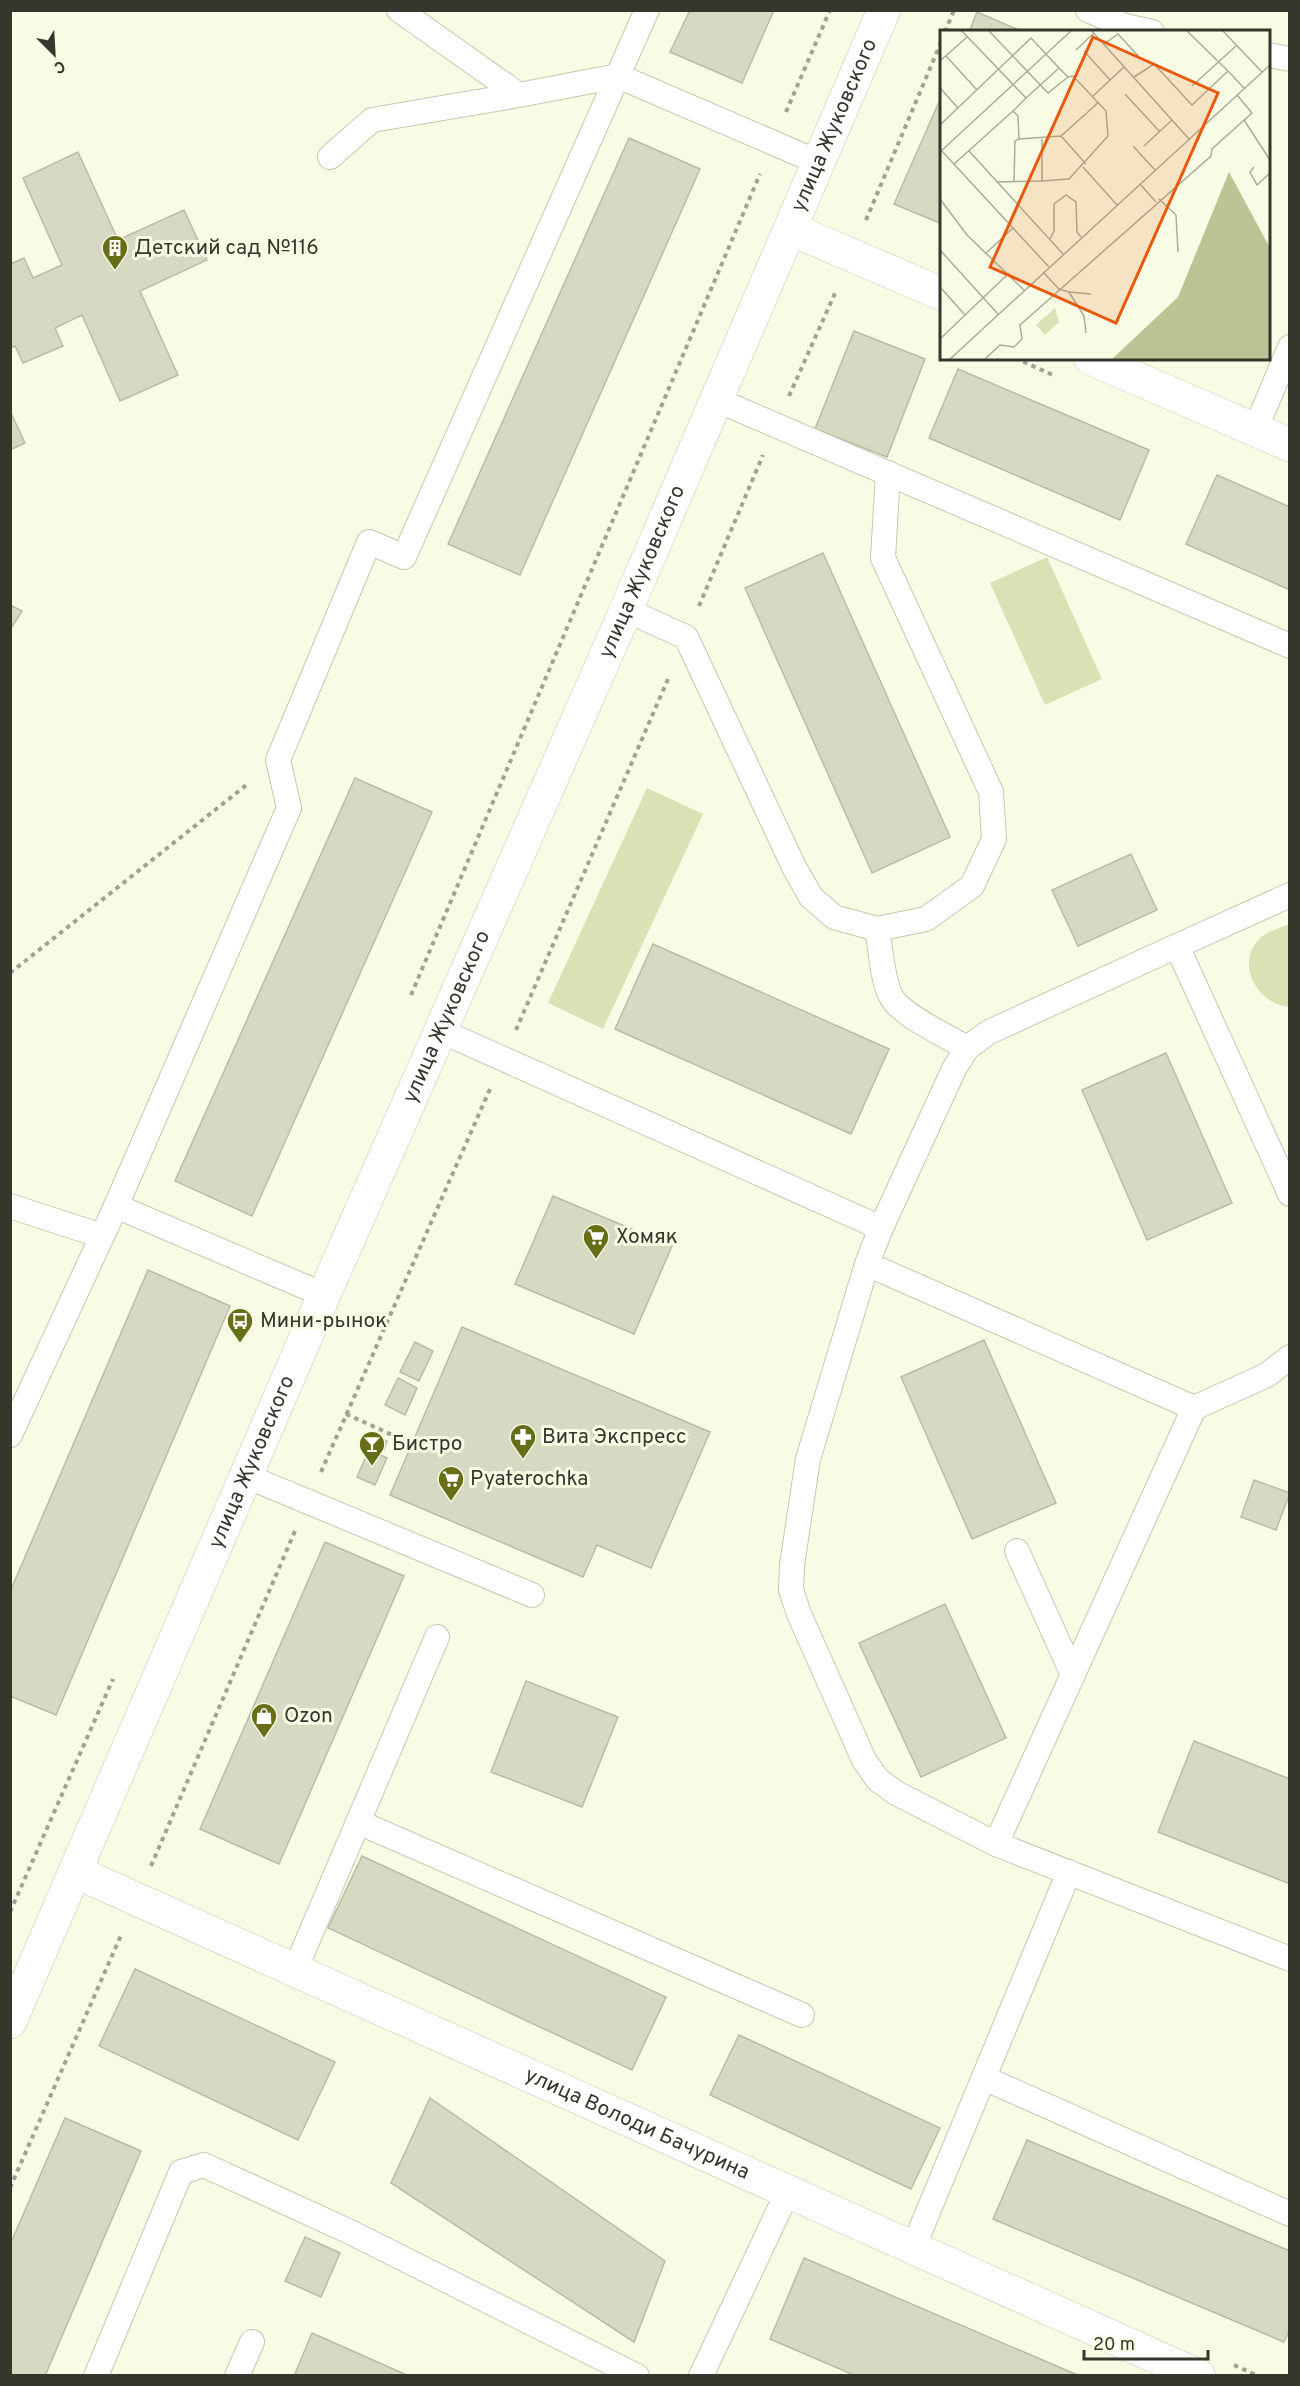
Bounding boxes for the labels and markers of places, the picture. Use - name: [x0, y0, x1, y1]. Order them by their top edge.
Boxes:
- building icon: Детский сад №116: [100, 233, 130, 271]
- place label: Детский сад №116: [134, 235, 319, 262]
- supermarket icon: Хомяк: [581, 1222, 611, 1260]
- place label: Хомяк: [616, 1224, 678, 1251]
- bus stop icon: Мини-рынок: [225, 1306, 255, 1344]
- place label: Мини-рынок: [260, 1308, 387, 1335]
- pharmacy icon: Вита Экспресс: [508, 1422, 538, 1460]
- place label: Вита Экспресс: [542, 1424, 687, 1451]
- bar icon: Бистро: [357, 1429, 387, 1467]
- place label: Бистро: [392, 1431, 462, 1458]
- supermarket icon: Pyaterochka: [436, 1464, 466, 1502]
- place label: Pyaterochka: [470, 1466, 588, 1493]
- shop icon: Ozon: [249, 1701, 279, 1739]
- place label: Ozon: [284, 1703, 333, 1730]

